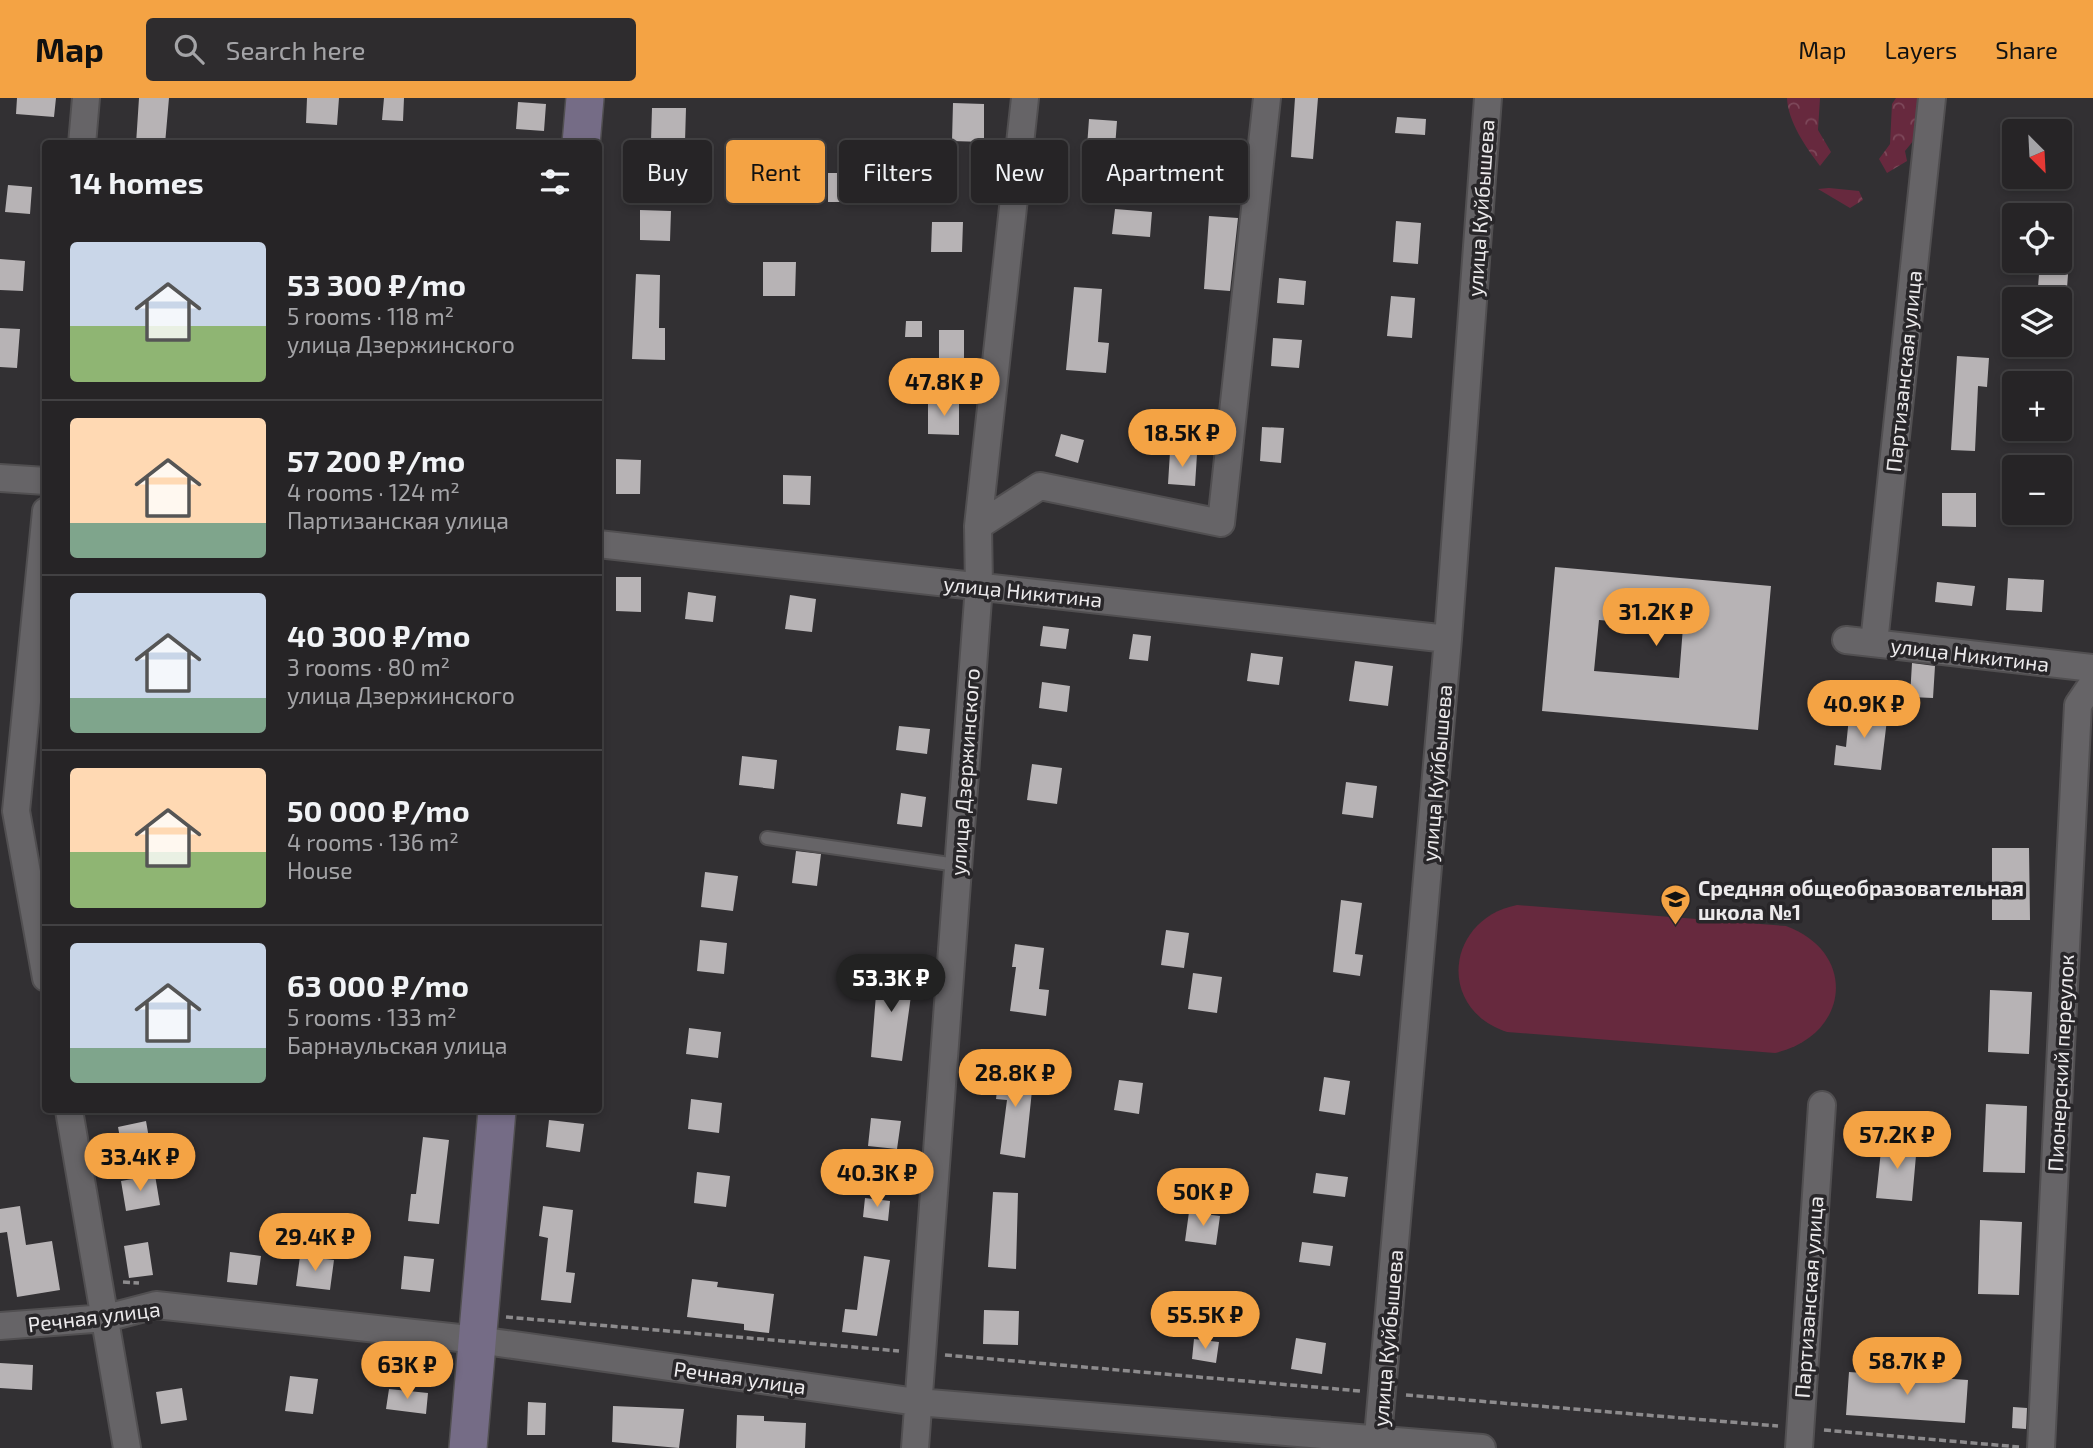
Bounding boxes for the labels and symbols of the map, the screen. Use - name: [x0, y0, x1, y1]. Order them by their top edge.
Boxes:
- street label: улица Куйбышева: [1461, 118, 1500, 298]
- north arrow: [2002, 119, 2072, 189]
- street label: Партизанская улица: [1880, 269, 1927, 473]
- pin: 47.8K ₽: [879, 358, 1009, 418]
- pin: 18.5K ₽: [1117, 410, 1247, 469]
- street label: улица Никитина: [942, 570, 1104, 613]
- pin: 31.2K ₽: [1591, 588, 1721, 648]
- street label: улица Никитина: [1889, 632, 2051, 677]
- street label: улица Дзержинского: [944, 667, 985, 877]
- pin: 40.9K ₽: [1799, 680, 1929, 740]
- street label: улица Куйбышева: [1416, 683, 1457, 863]
- place label: Средняя общеобразовательная школа №1: [1698, 875, 2024, 924]
- school or university icon: Средняя общеобразовательная школа №1: [1658, 882, 1692, 926]
- pin: 53.3K ₽: [826, 954, 956, 1014]
- street label: Пионерский переулок: [2042, 954, 2079, 1172]
- pin: 28.8K ₽: [950, 1049, 1080, 1109]
- pin: 57.2K ₽: [1832, 1112, 1962, 1171]
- pin: 33.4K ₽: [75, 1134, 205, 1193]
- pin: 40.3K ₽: [812, 1150, 942, 1209]
- pin: 50K ₽: [1154, 1168, 1252, 1228]
- street label: Партизанская улица: [1788, 1195, 1829, 1399]
- pin: 29.4K ₽: [250, 1214, 380, 1273]
- street label: улица Куйбышева: [1367, 1248, 1408, 1428]
- pin: 55.5K ₽: [1140, 1292, 1270, 1351]
- street label: Речная улица: [26, 1295, 162, 1338]
- pin: 58.7K ₽: [1842, 1338, 1972, 1397]
- pin: 63K ₽: [358, 1342, 456, 1401]
- street label: Речная улица: [672, 1355, 808, 1400]

